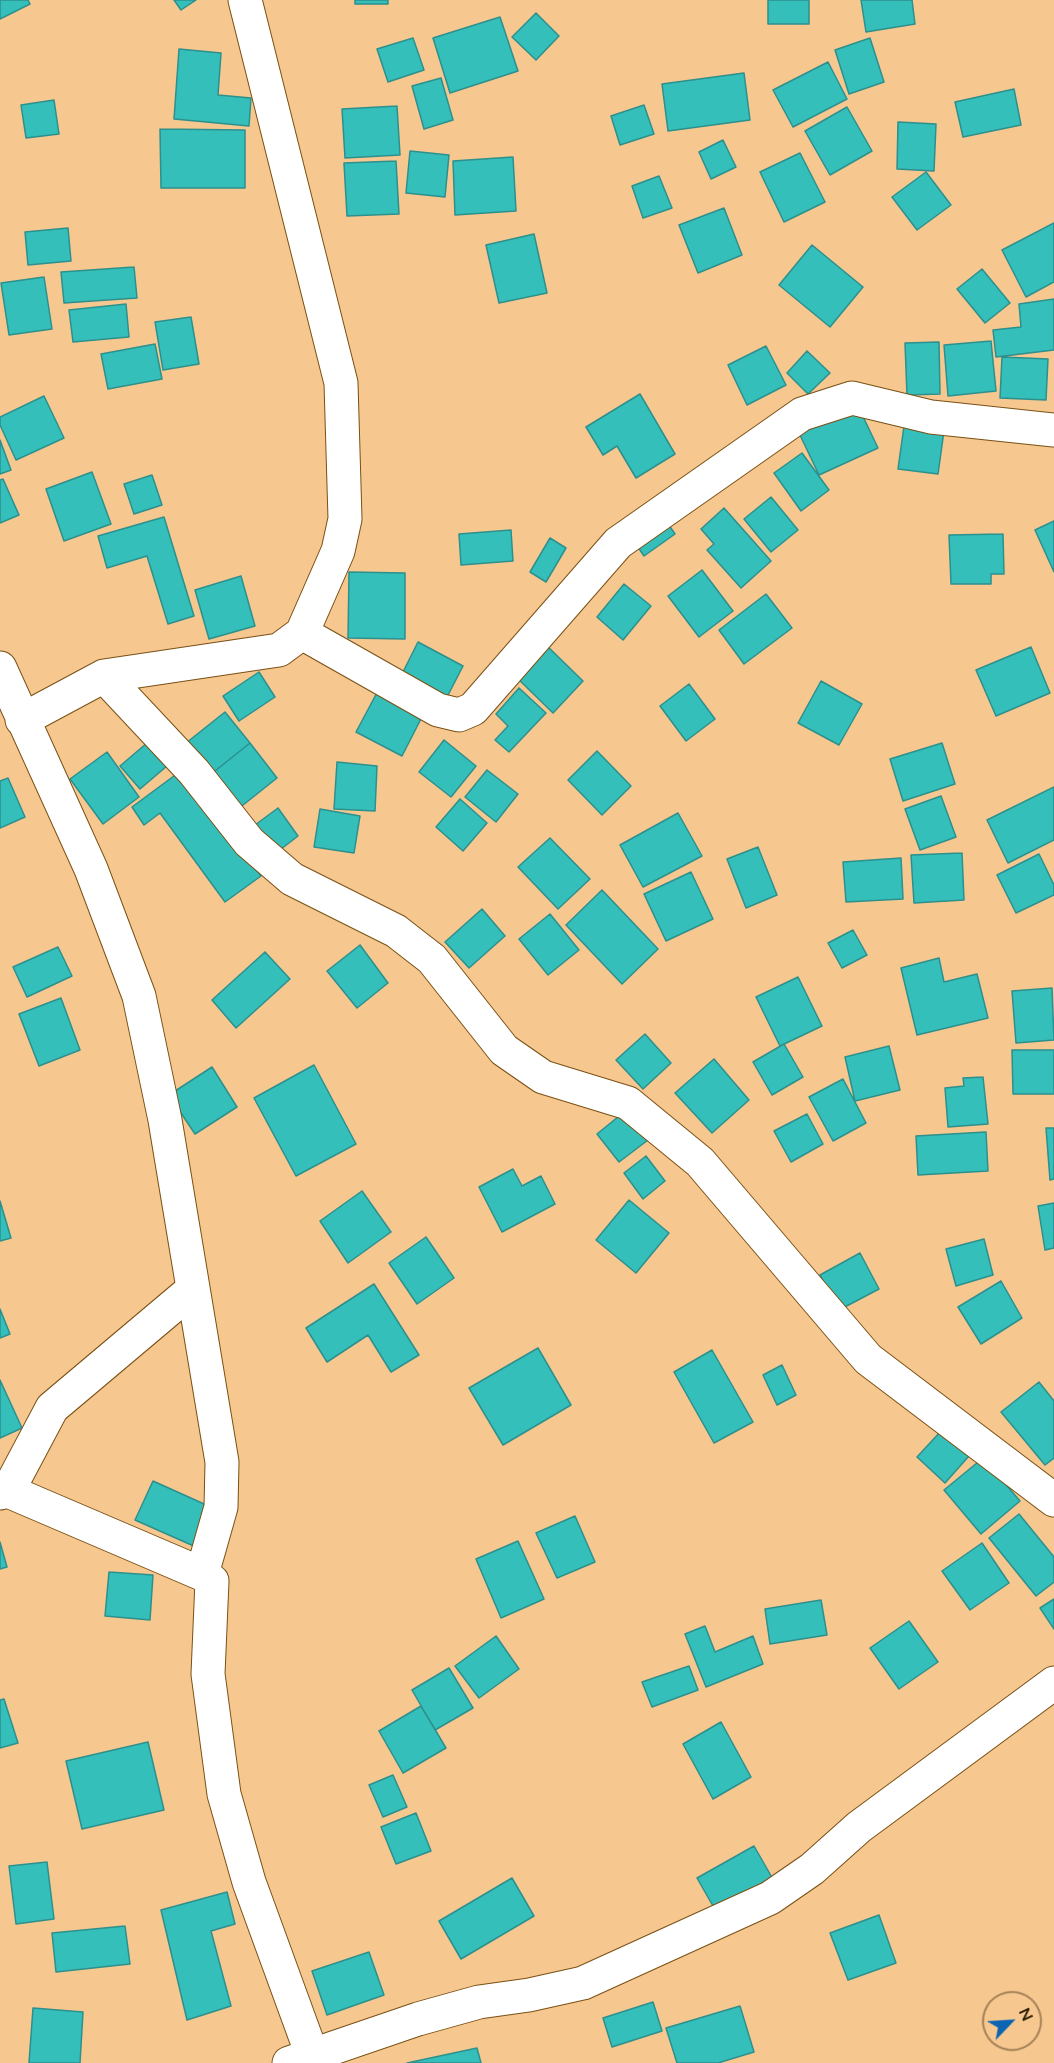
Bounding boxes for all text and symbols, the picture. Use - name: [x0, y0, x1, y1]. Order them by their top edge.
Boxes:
- north arrow: [982, 1991, 1042, 2051]
- text: N: [1016, 2004, 1038, 2024]

